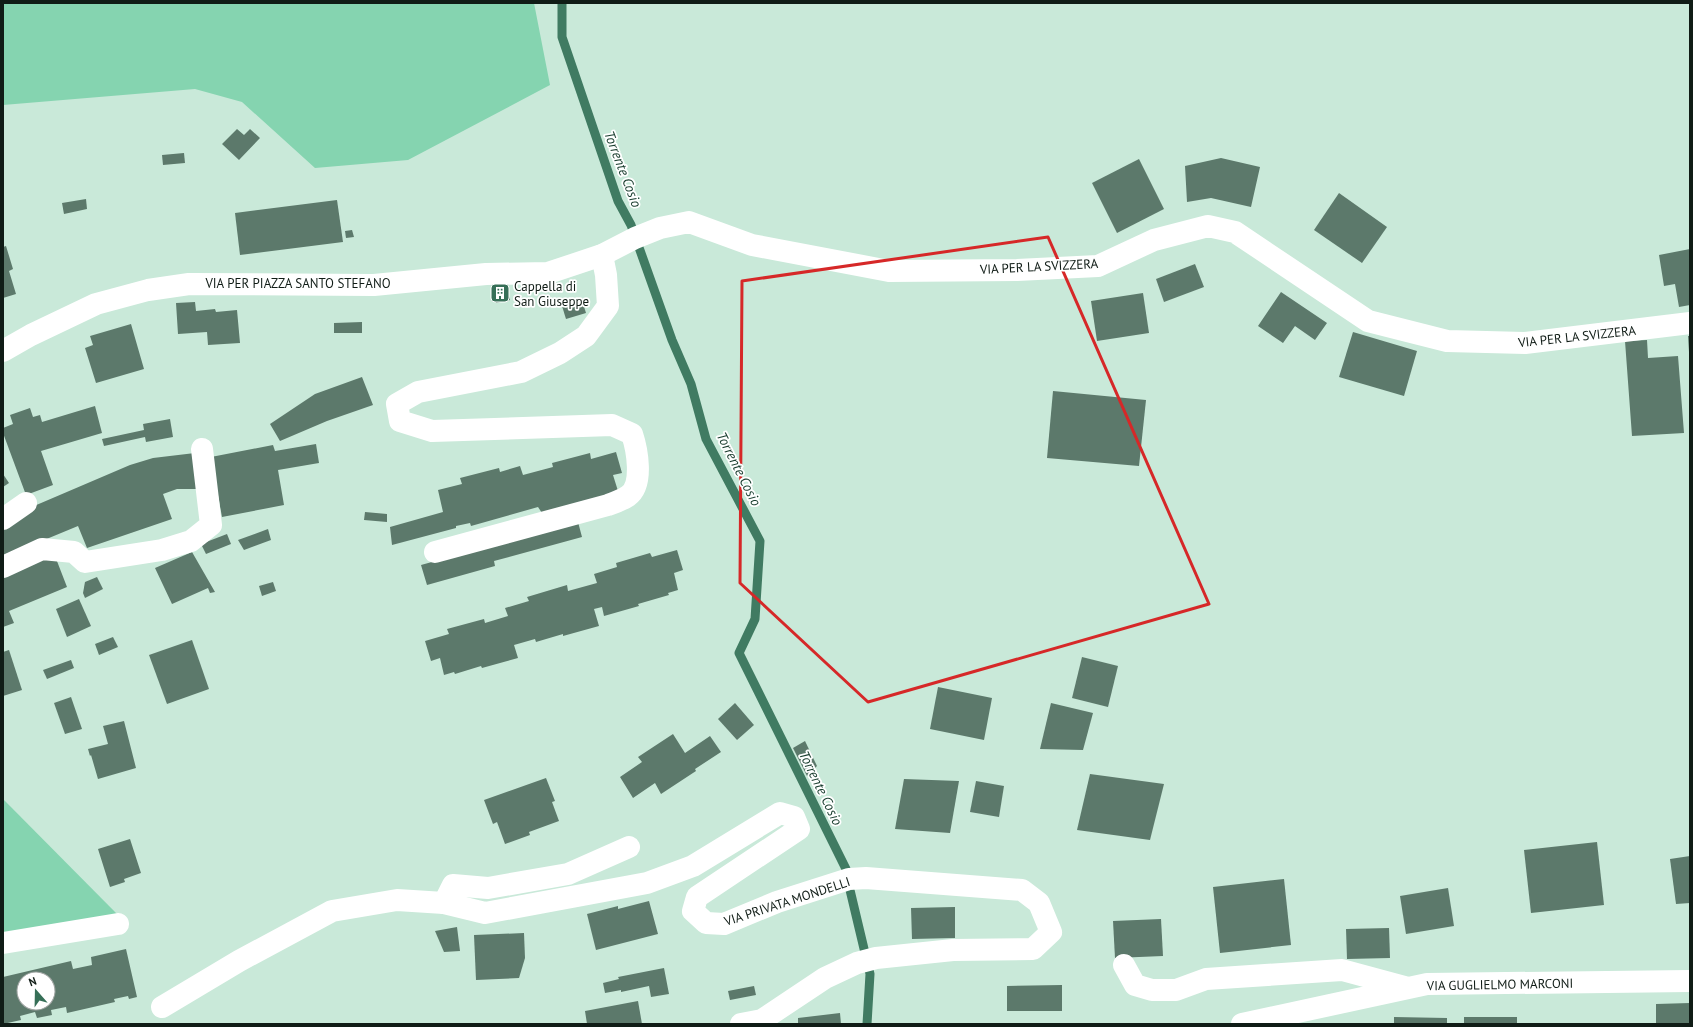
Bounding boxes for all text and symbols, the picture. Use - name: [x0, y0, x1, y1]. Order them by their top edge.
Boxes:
- water label: Torrente Cosio: [600, 128, 646, 210]
- street label: VIA PER LA SVIZZERA: [978, 255, 1099, 278]
- street label: VIA PER PIAZZA SANTO STEFANO: [204, 275, 391, 292]
- place label: Cappella di San Giuseppe: [514, 278, 589, 310]
- building icon: Cappella di San Giuseppe: [489, 282, 511, 304]
- street label: VIA PER LA SVIZZERA: [1516, 322, 1637, 351]
- water label: Torrente Cosio: [713, 429, 765, 509]
- water label: Torrente Cosio: [795, 748, 847, 828]
- street label: VIA PRIVATA MONDELLI: [721, 873, 852, 930]
- north arrow: [16, 971, 56, 1011]
- text: N: [27, 974, 38, 989]
- street label: VIA GUGLIELMO MARCONI: [1426, 975, 1573, 994]

